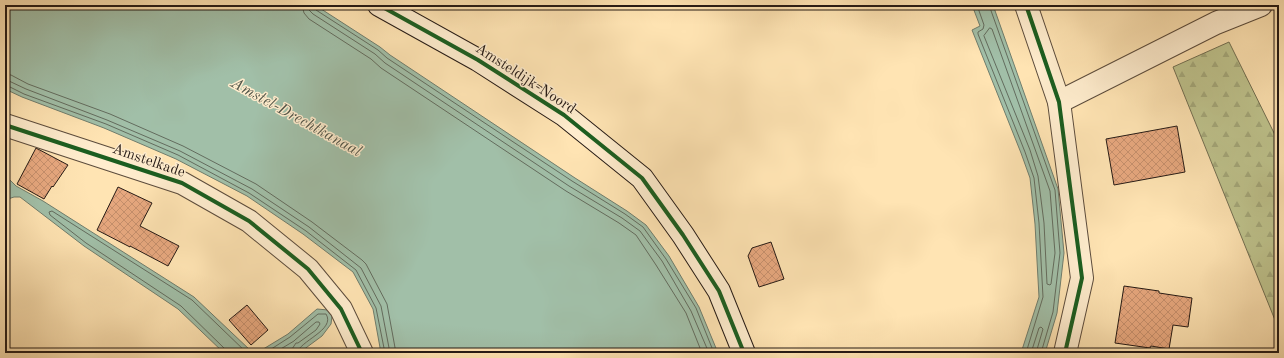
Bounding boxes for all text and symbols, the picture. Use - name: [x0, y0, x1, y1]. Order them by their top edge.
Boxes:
- street label: Amsteldijk-Noord: [472, 41, 578, 117]
- water label: Amstel-Drechtkanaal: [227, 75, 364, 160]
- street label: Amstelkade: [110, 142, 187, 181]

